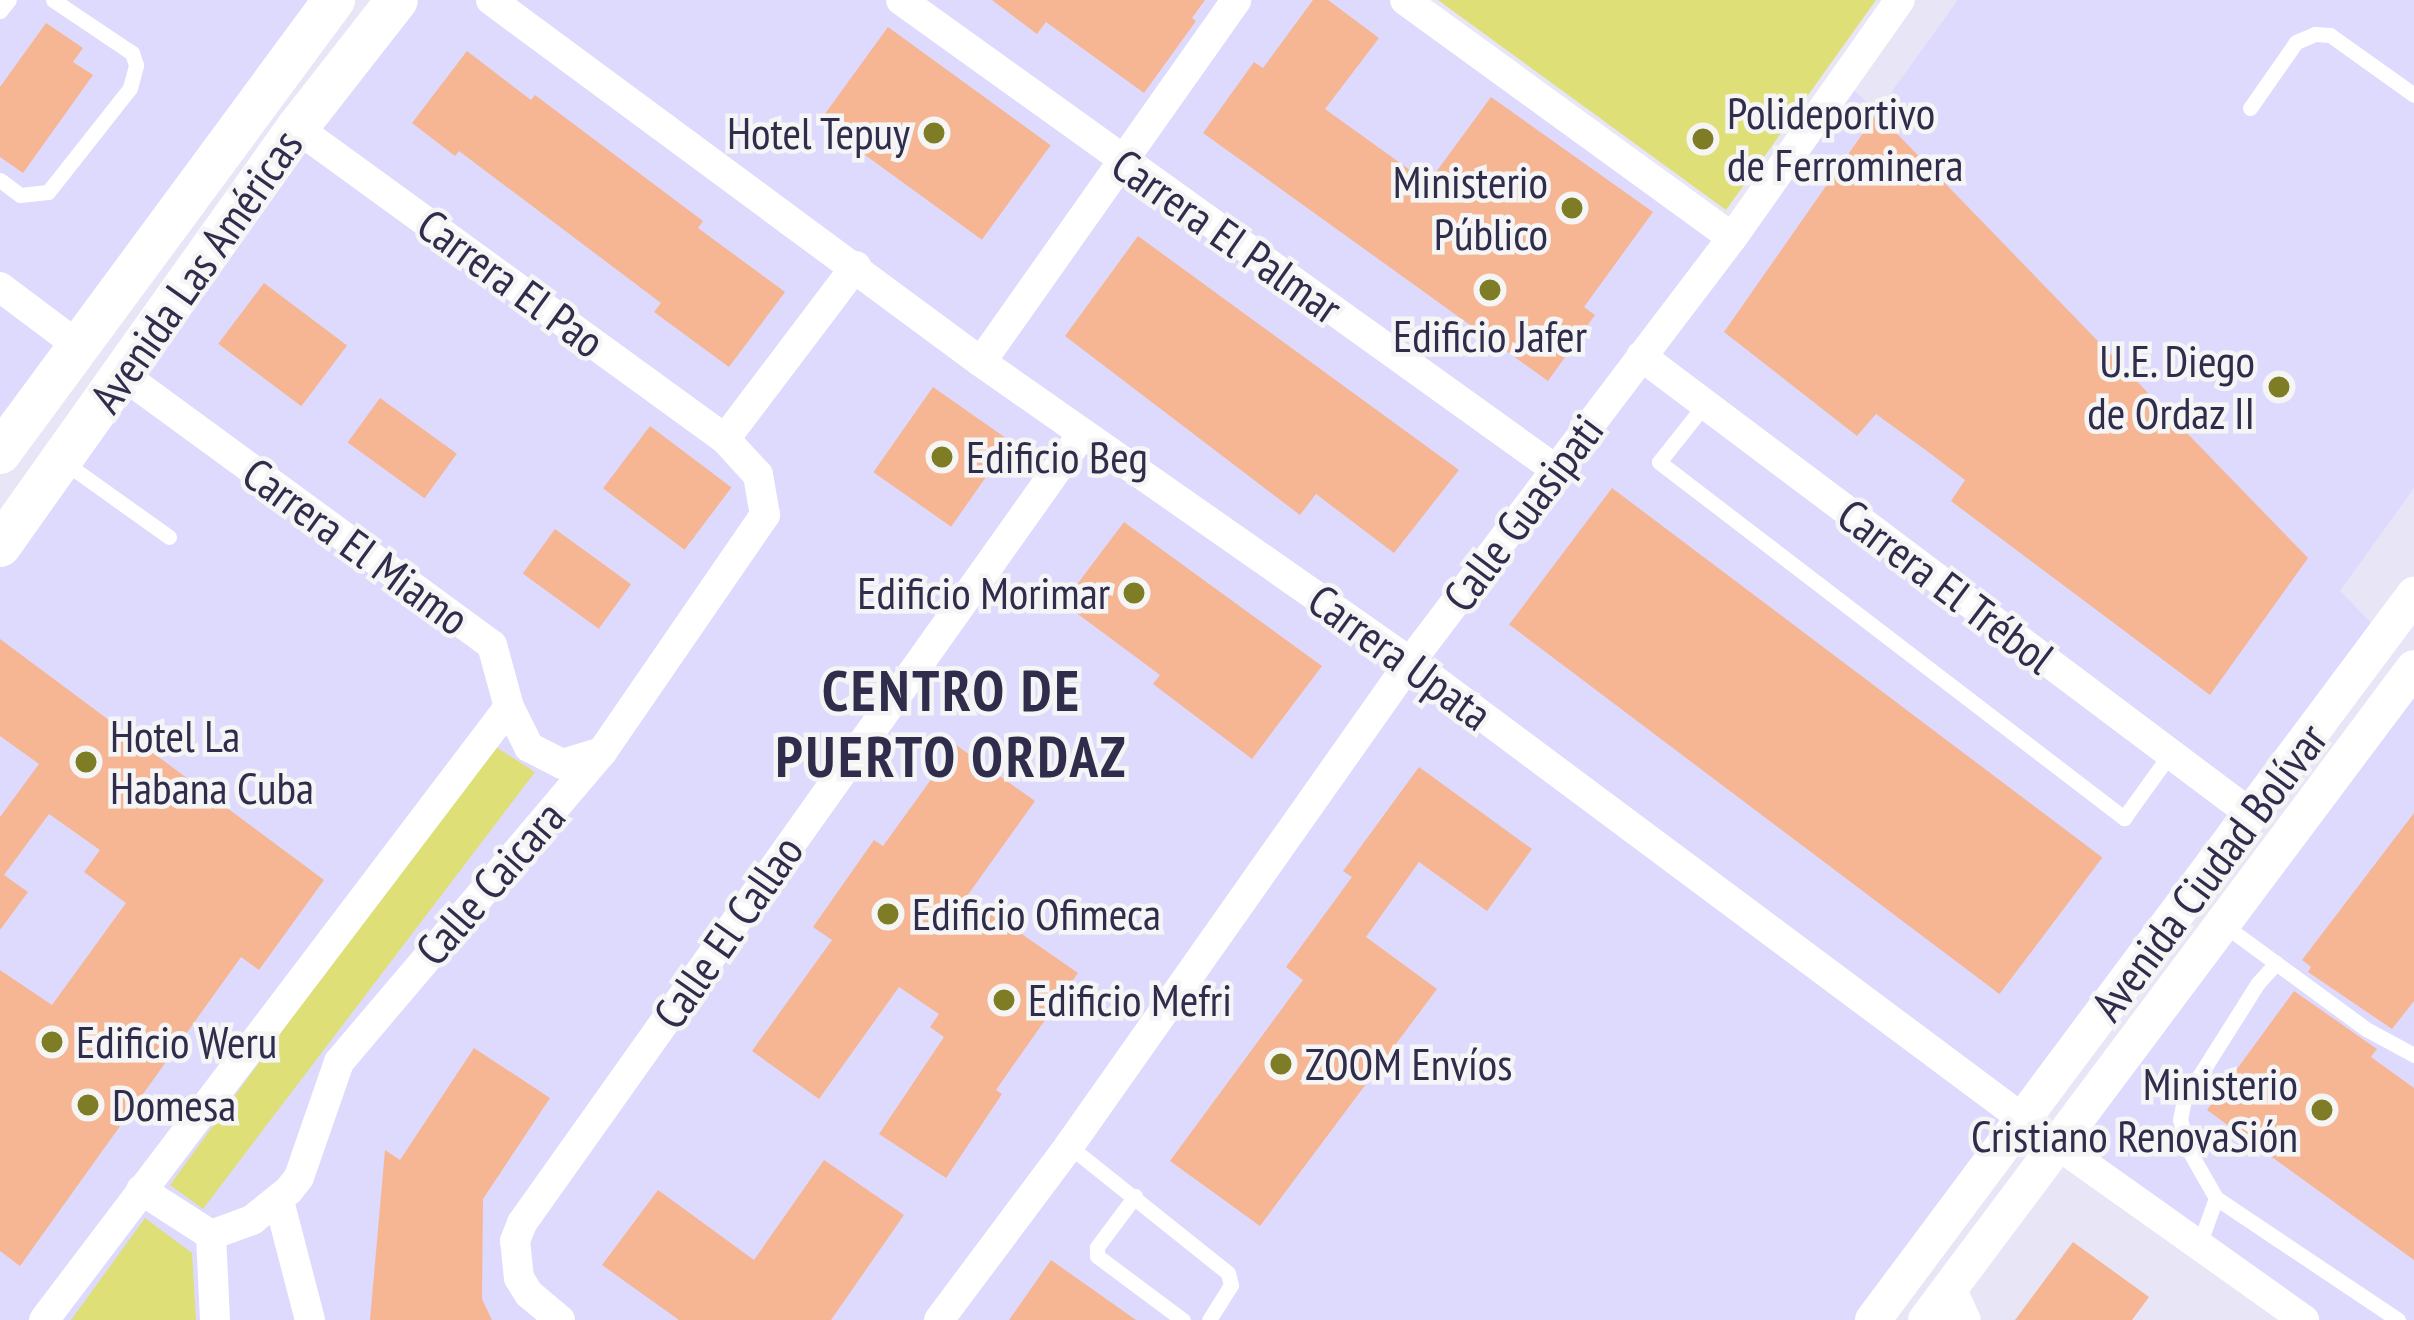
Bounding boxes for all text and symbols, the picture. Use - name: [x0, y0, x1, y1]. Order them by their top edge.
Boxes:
- place label: Polideportivo de Ferrominera: [1727, 86, 1964, 192]
- place label: Hotel Tepuy: [726, 106, 910, 160]
- street label: Avenida Las Américas: [78, 119, 314, 423]
- marker: Hotel Tepuy: [921, 120, 947, 146]
- marker: Polideportivo de Ferrominera: [1690, 126, 1716, 152]
- street label: Carrera El Palmar: [1102, 137, 1352, 335]
- place label: Ministerio Público: [1393, 155, 1548, 261]
- marker: Ministerio Público: [1559, 195, 1585, 221]
- street label: Carrera El Pao: [407, 197, 615, 369]
- marker: Edificio Jafer: [1477, 277, 1503, 303]
- place label: Edificio Jafer: [1393, 309, 1587, 363]
- place label: U.E. Diego de Ordaz II: [2086, 334, 2255, 440]
- marker: U.E. Diego de Ordaz II: [2266, 374, 2292, 400]
- street label: Calle Guasipati: [1432, 404, 1614, 622]
- place label: Edificio Beg: [966, 430, 1148, 484]
- marker: Edificio Beg: [929, 444, 955, 470]
- street label: Carrera El Miamo: [233, 446, 479, 646]
- street label: Carrera El Trébol: [1827, 487, 2065, 685]
- place label: Edificio Morimar: [857, 566, 1110, 620]
- street label: Carrera Upata: [1298, 573, 1502, 741]
- marker: Edificio Morimar: [1121, 580, 1147, 606]
- district label: CENTRO DE PUERTO ORDAZ: [775, 657, 1129, 791]
- place label: Hotel La Habana Cuba: [110, 709, 314, 815]
- street label: Avenida Ciudad Bolívar: [2080, 713, 2338, 1031]
- marker: Hotel La Habana Cuba: [73, 749, 99, 775]
- street label: Calle Caicara: [404, 790, 576, 976]
- street label: Calle El Callao: [642, 825, 814, 1039]
- place label: Edificio Ofimeca: [912, 887, 1161, 941]
- marker: Edificio Ofimeca: [875, 901, 901, 927]
- place label: Edificio Mefri: [1028, 973, 1232, 1027]
- marker: Edificio Mefri: [991, 987, 1017, 1013]
- place label: Edificio Weru: [76, 1015, 278, 1069]
- marker: Edificio Weru: [39, 1029, 65, 1055]
- place label: ZOOM Envíos: [1305, 1037, 1512, 1091]
- marker: ZOOM Envíos: [1268, 1051, 1294, 1077]
- place label: Ministerio Cristiano RenovaSión: [1971, 1057, 2298, 1163]
- place label: Domesa: [112, 1078, 236, 1132]
- marker: Domesa: [75, 1092, 101, 1118]
- marker: Ministerio Cristiano RenovaSión: [2309, 1097, 2335, 1123]

